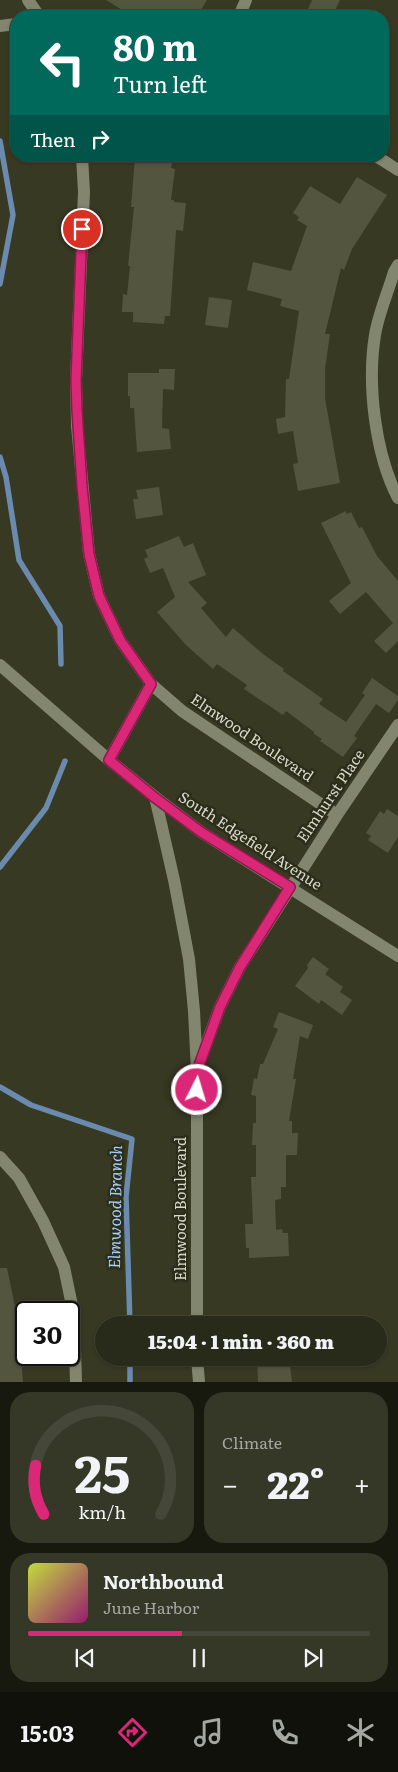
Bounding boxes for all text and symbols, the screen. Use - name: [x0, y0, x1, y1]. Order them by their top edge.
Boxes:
- text: 80 m: [113, 20, 197, 72]
- icon: left: [30, 30, 95, 95]
- text: Turn left: [113, 67, 207, 100]
- text: Then: [30, 125, 76, 153]
- icon: right: [86, 125, 114, 153]
- pin: [61, 208, 103, 250]
- icon: arrive: [68, 215, 96, 243]
- street label: Elmwood Boulevard: [187, 687, 319, 787]
- street label: Elmhurst Place: [290, 744, 370, 846]
- street label: South Edgefield Avenue: [174, 785, 327, 895]
- position arrow: [170, 1063, 222, 1115]
- street label: Elmwood Boulevard: [168, 1137, 191, 1281]
- water label: Elmwood Branch: [101, 1144, 127, 1269]
- speed limit sign: 30: [15, 1301, 80, 1366]
- text: 15:04 · 1 min · 360 m: [148, 1327, 334, 1355]
- text: Climate: [222, 1430, 282, 1454]
- text: 25: [74, 1432, 130, 1509]
- text: 22°: [267, 1454, 325, 1511]
- text: −: [222, 1462, 238, 1504]
- text: +: [354, 1462, 370, 1504]
- text: km/h: [78, 1498, 126, 1525]
- text: Northbound: [103, 1567, 224, 1595]
- text: June Harbor: [103, 1595, 199, 1619]
- icon: previous: [71, 1644, 99, 1672]
- icon: pause: [185, 1644, 213, 1672]
- icon: next: [299, 1644, 327, 1672]
- icon: directions: [115, 1715, 150, 1750]
- icon: music: [191, 1715, 226, 1750]
- icon: phone: [267, 1715, 302, 1750]
- icon: climate: [343, 1715, 378, 1750]
- text: 15:03: [20, 1716, 74, 1749]

